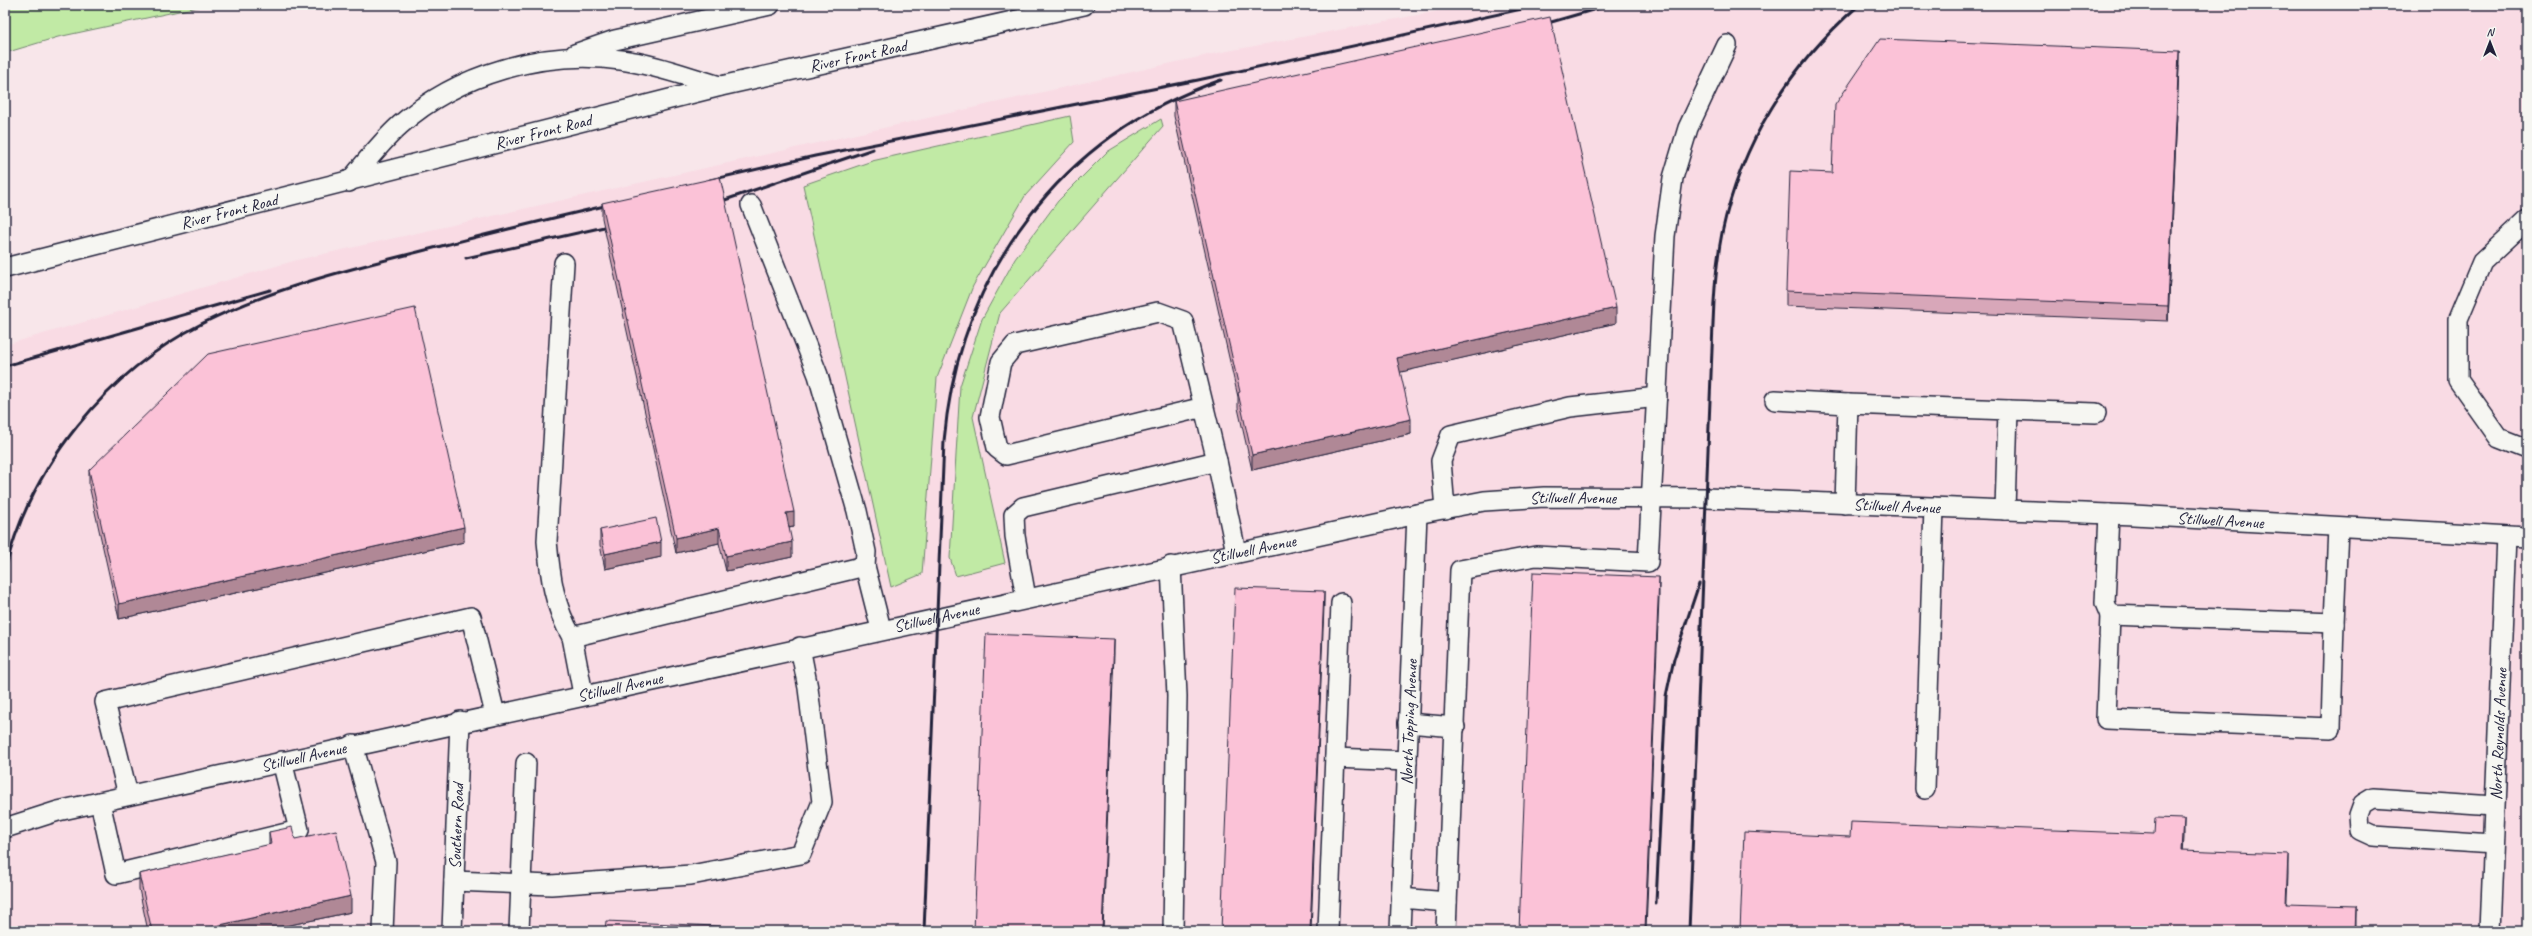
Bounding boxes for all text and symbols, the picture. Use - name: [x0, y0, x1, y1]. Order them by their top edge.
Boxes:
- north arrow: [2470, 22, 2510, 62]
- text: N: [2487, 25, 2496, 39]
- street label: River Front Road: [807, 34, 911, 77]
- street label: River Front Road: [492, 109, 596, 154]
- street label: River Front Road: [178, 189, 282, 234]
- street label: Stillwell Avenue: [1529, 487, 1618, 509]
- street label: Stillwell Avenue: [1853, 494, 1942, 518]
- street label: Stillwell Avenue: [2177, 507, 2266, 533]
- street label: Stillwell Avenue: [1209, 530, 1299, 569]
- street label: Stillwell Avenue: [892, 598, 982, 637]
- street label: North Topping Avenue: [1396, 658, 1422, 785]
- street label: North Reynolds Avenue: [2485, 666, 2512, 801]
- street label: Stillwell Avenue: [575, 667, 666, 707]
- street label: Stillwell Avenue: [259, 737, 349, 777]
- street label: Southern Road: [444, 780, 469, 869]

